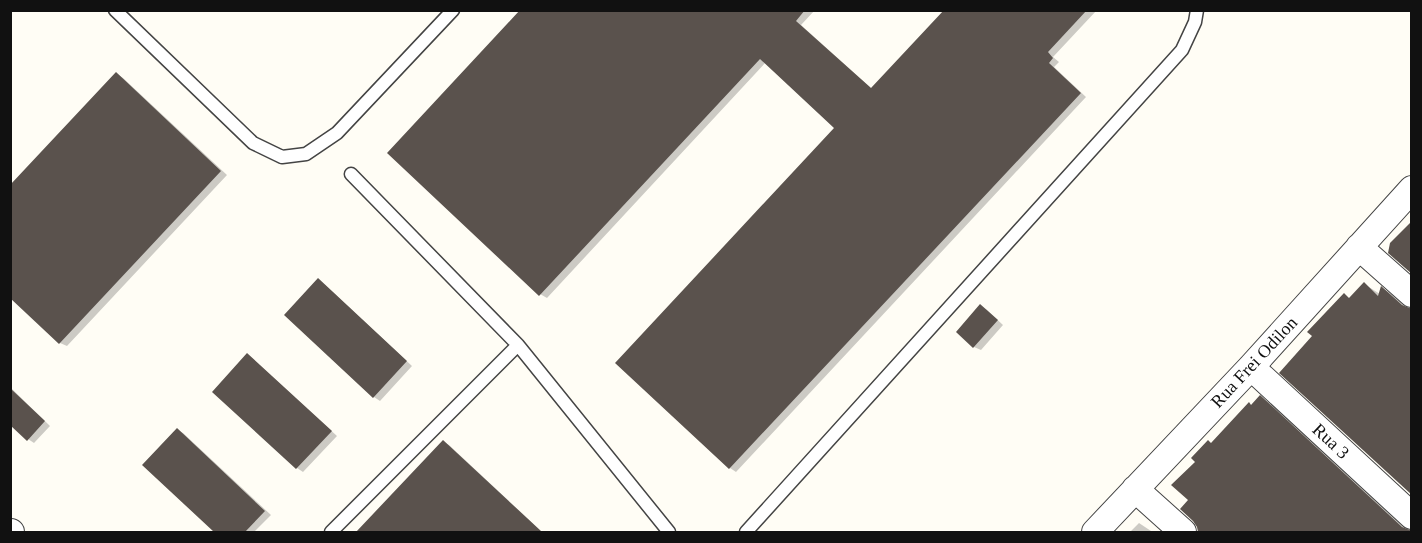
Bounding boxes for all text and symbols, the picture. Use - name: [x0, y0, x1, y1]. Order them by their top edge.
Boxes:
- street label: Rua Frei Odilon: [1207, 312, 1301, 412]
- street label: Rua 3: [1309, 419, 1353, 463]

